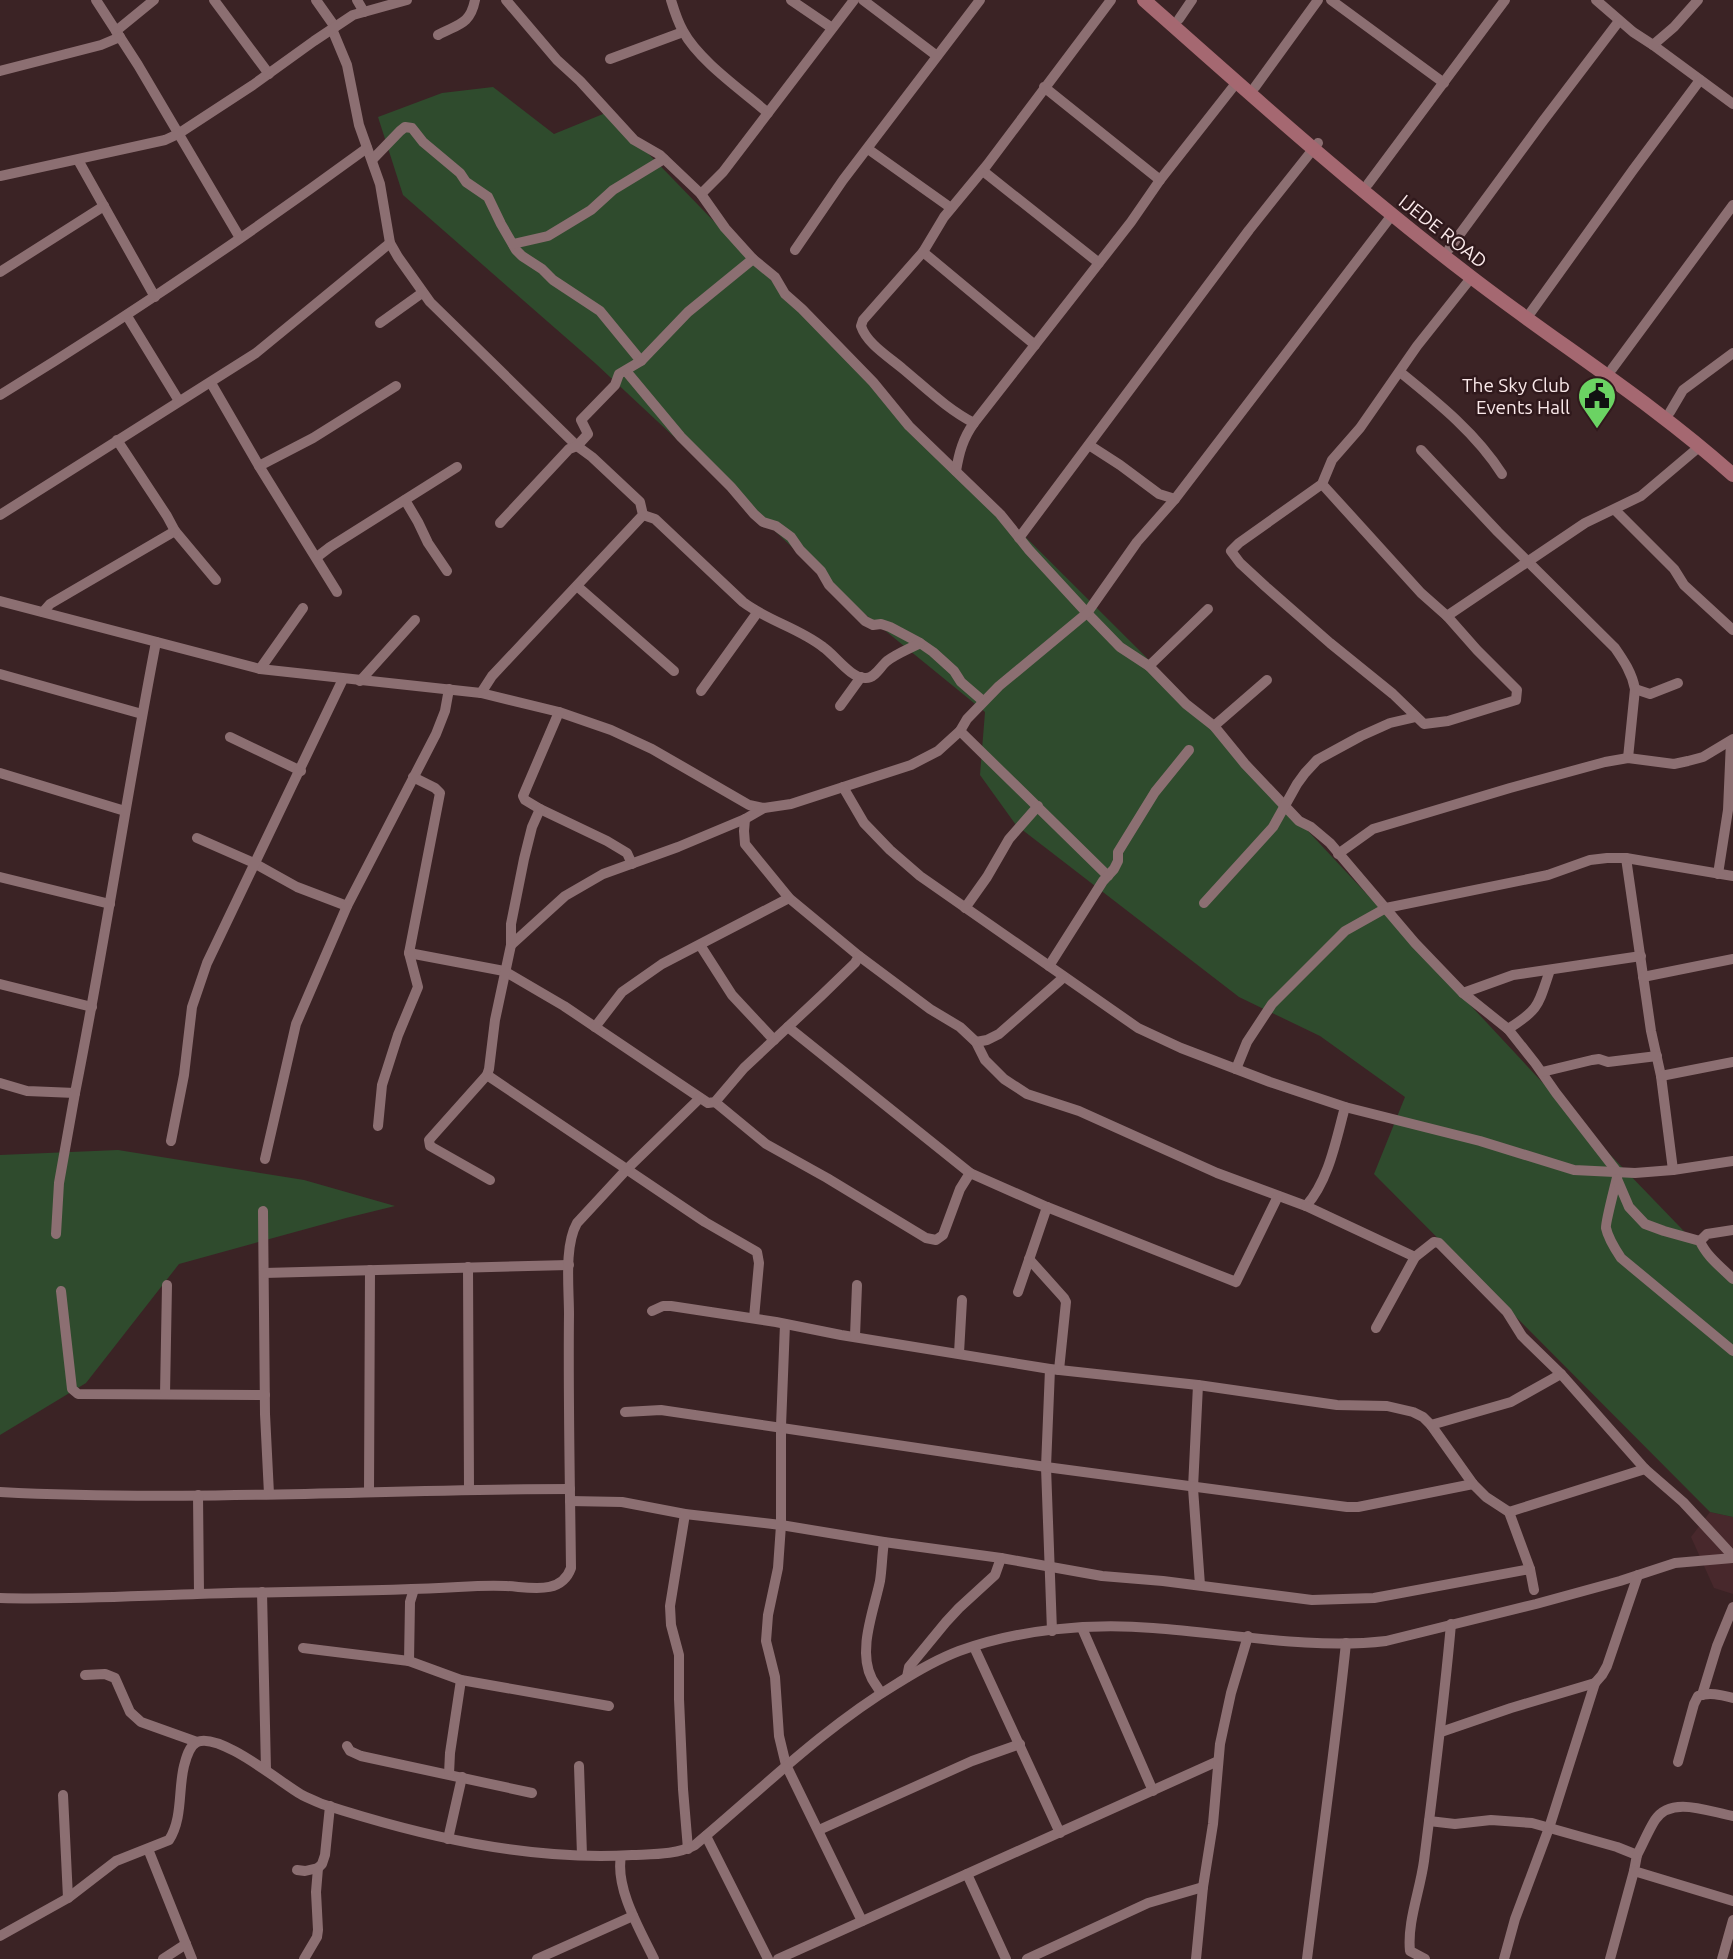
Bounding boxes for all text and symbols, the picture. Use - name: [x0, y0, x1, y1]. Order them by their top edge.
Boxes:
- street label: IJEDE ROAD: [1395, 190, 1491, 272]
- place label: The Sky Club Events Hall: [1462, 374, 1570, 418]
- public building icon: The Sky Club Events Hall: [1576, 375, 1618, 430]

